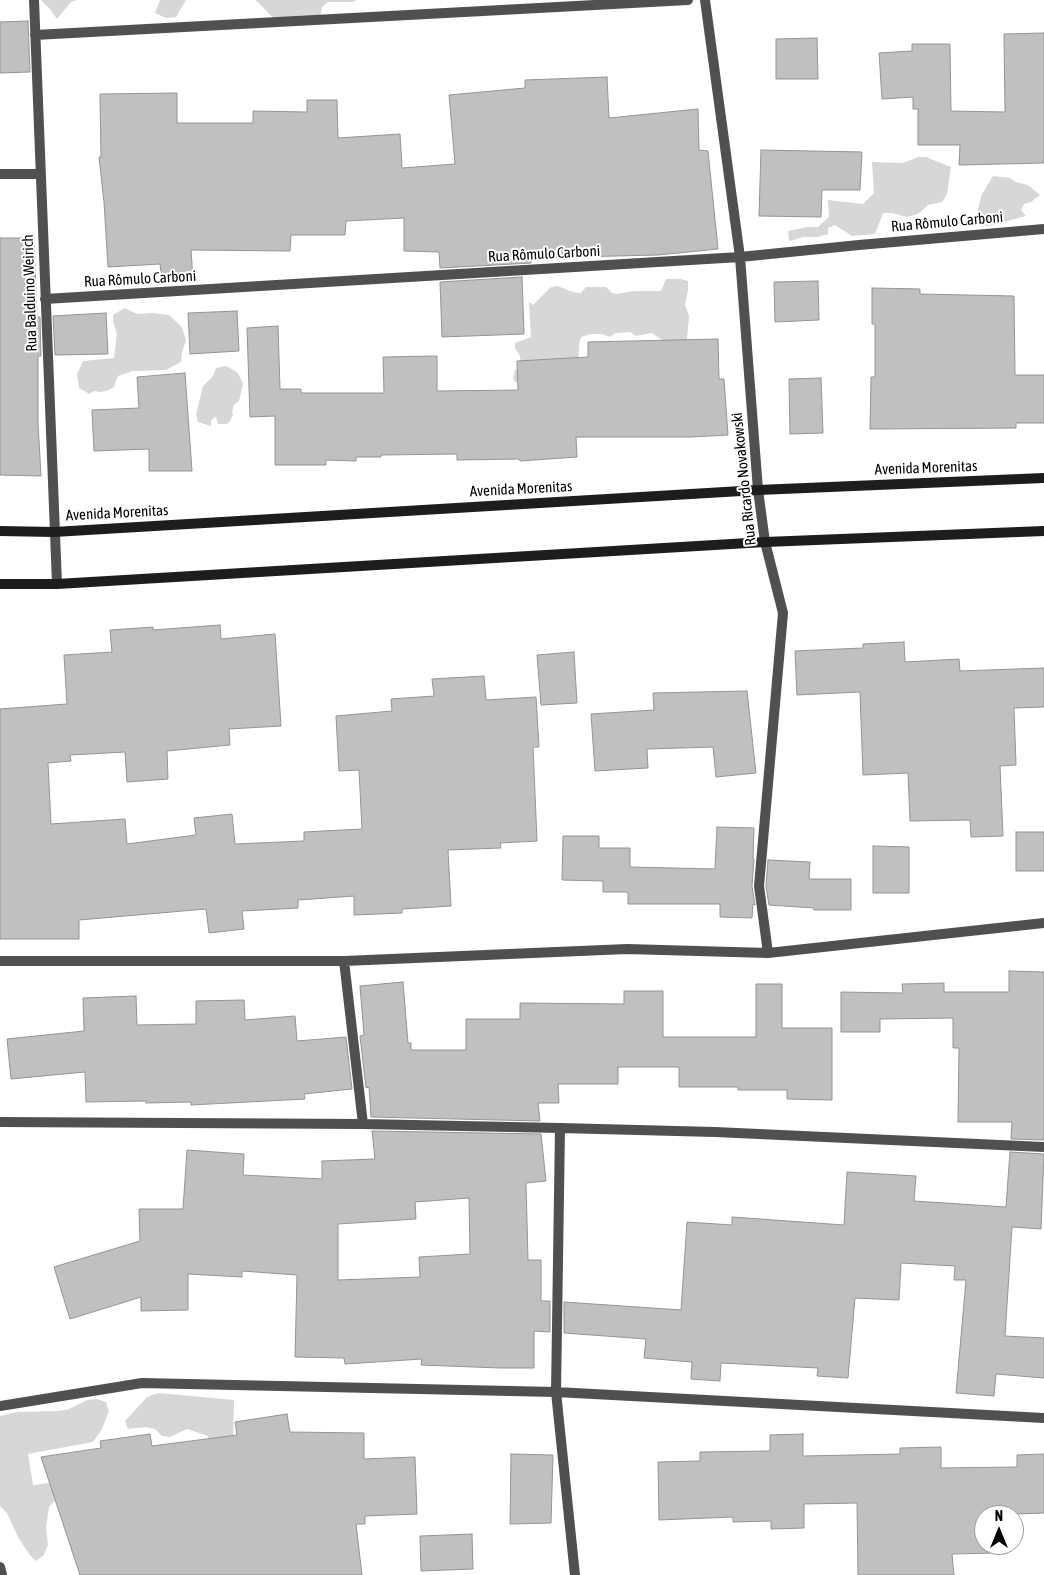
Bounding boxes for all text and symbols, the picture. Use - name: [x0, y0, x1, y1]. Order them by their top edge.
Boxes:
- street label: Rua Rômulo Carboni: [890, 208, 1004, 236]
- street label: Rua Balduino Weirich: [19, 234, 41, 352]
- street label: Rua Rômulo Carboni: [487, 242, 601, 266]
- street label: Rua Rômulo Carboni: [83, 267, 197, 291]
- street label: Rua Ricardo Novakowski: [728, 412, 760, 546]
- street label: Avenida Morenitas: [874, 457, 978, 479]
- street label: Avenida Morenitas: [469, 477, 573, 501]
- street label: Avenida Morenitas: [65, 501, 169, 525]
- north arrow: [974, 1505, 1024, 1555]
- text: N: [995, 1508, 1003, 1524]

